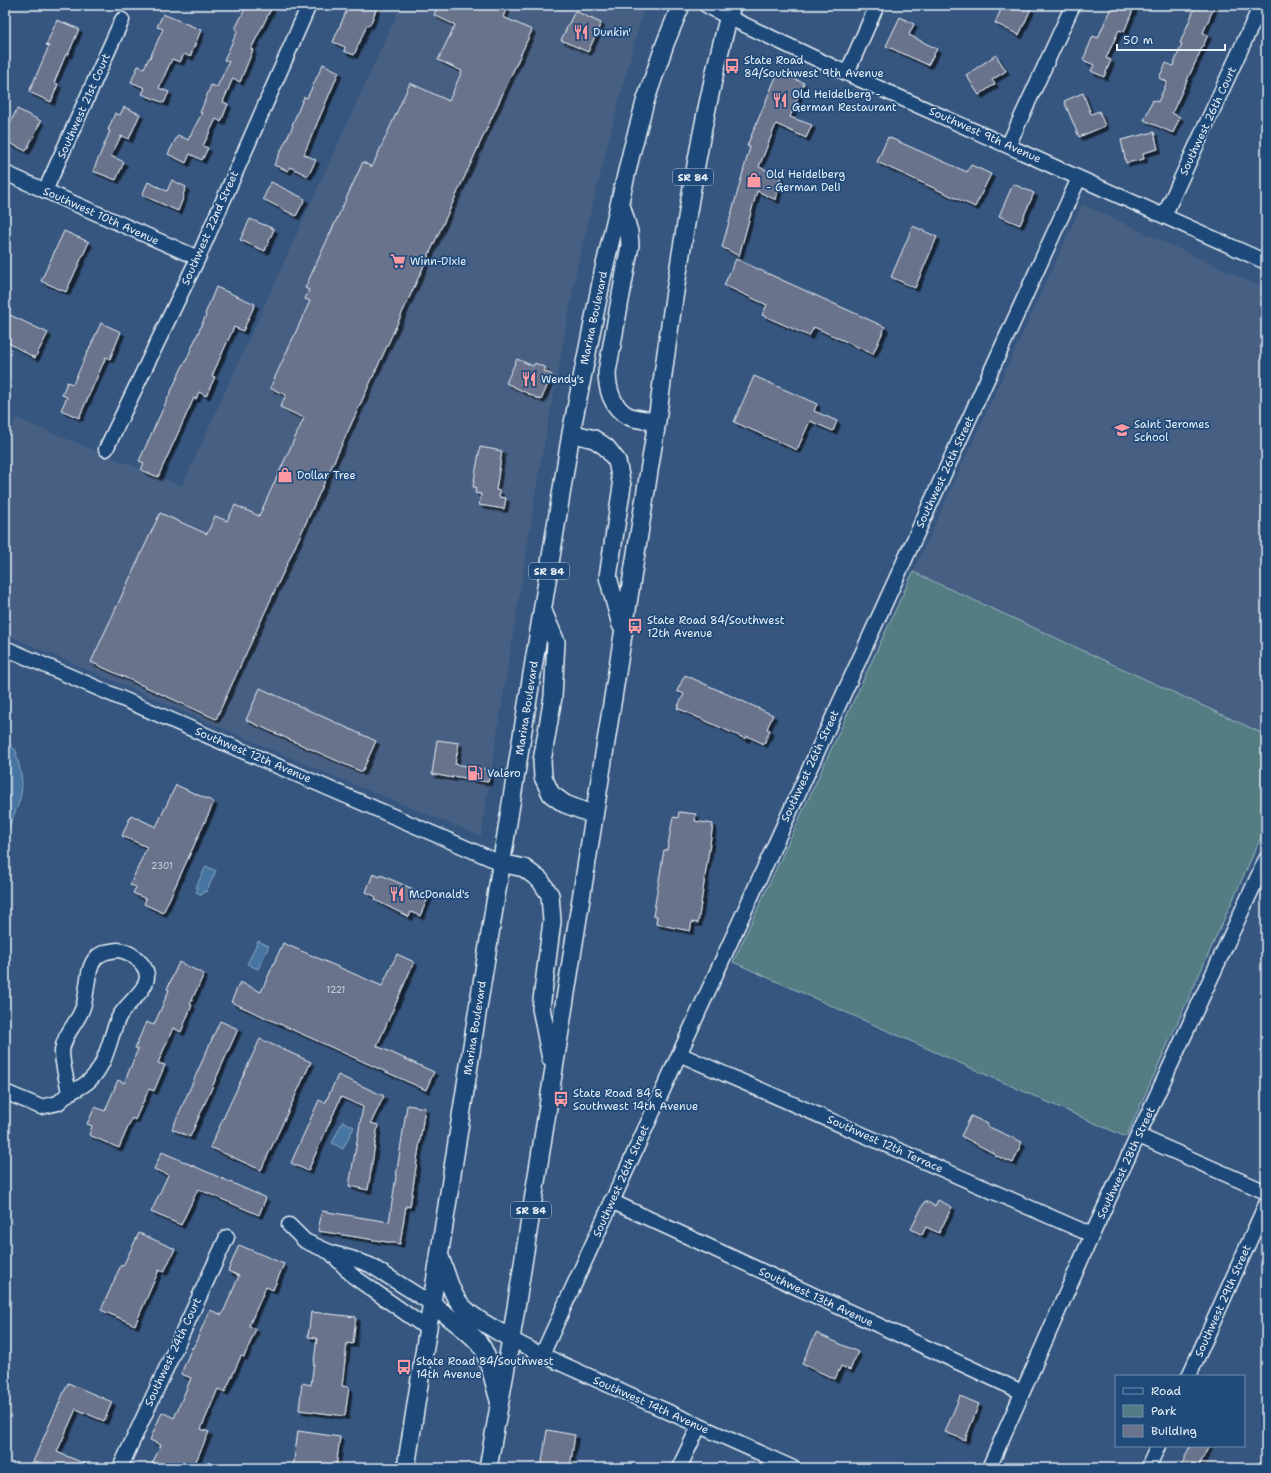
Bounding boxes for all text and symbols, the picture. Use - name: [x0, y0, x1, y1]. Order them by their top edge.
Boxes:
- restaurant icon: Dunkin': [572, 23, 590, 41]
- place label: Dunkin': [593, 25, 631, 40]
- scale bar: [1117, 26, 1225, 52]
- text: 50 m: [1123, 32, 1153, 48]
- street label: Southwest 21st Court: [54, 51, 114, 161]
- place label: State Road 84/Southwest 9th Avenue: [744, 53, 884, 81]
- bus stop icon: State Road 84/Southwest 9th Avenue: [723, 57, 741, 75]
- street label: Southwest 26th Court: [1176, 64, 1240, 178]
- place label: Old Heidelberg - German Restaurant: [792, 87, 897, 115]
- restaurant icon: Old Heidelberg - German Restaurant: [771, 91, 789, 109]
- street label: Southwest 9th Avenue: [927, 104, 1043, 166]
- place label: Old Heidelberg - German Deli: [766, 167, 845, 195]
- street label: Southwest 22nd Street: [178, 168, 242, 288]
- road number: SR 84: [673, 169, 713, 185]
- shop icon: Old Heidelberg - German Deli: [745, 171, 763, 189]
- street label: Southwest 10th Avenue: [41, 184, 161, 248]
- supermarket icon: Winn-Dixie: [389, 252, 407, 270]
- place label: Winn-Dixie: [410, 254, 466, 269]
- street label: Marina Boulevard: [577, 270, 611, 366]
- restaurant icon: Wendy's: [520, 370, 538, 388]
- place label: Wendy's: [541, 372, 584, 387]
- street label: Southwest 26th Street: [912, 413, 978, 530]
- place label: Saint Jeromes School: [1134, 417, 1210, 445]
- school or university icon: Saint Jeromes School: [1113, 421, 1131, 439]
- shop icon: Dollar Tree: [276, 466, 294, 484]
- place label: Dollar Tree: [297, 468, 356, 483]
- road number: SR 84: [529, 563, 569, 579]
- place label: State Road 84/Southwest 12th Avenue: [647, 613, 785, 641]
- bus stop icon: State Road 84/Southwest 12th Avenue: [626, 617, 644, 635]
- street label: Marina Boulevard: [512, 660, 542, 756]
- street label: Southwest 26th Street: [777, 707, 843, 824]
- street label: Southwest 12th Avenue: [193, 724, 313, 786]
- fuel station icon: Valero: [466, 764, 484, 782]
- place label: Valero: [487, 766, 521, 781]
- house number: 2301: [151, 860, 173, 872]
- restaurant icon: McDonald's: [388, 885, 406, 903]
- place label: McDonald's: [409, 887, 469, 902]
- street label: Marina Boulevard: [460, 980, 490, 1076]
- house number: 1221: [327, 984, 345, 996]
- place label: State Road 84 & Southwest 14th Avenue: [573, 1086, 698, 1114]
- bus stop icon: State Road 84 & Southwest 14th Avenue: [552, 1090, 570, 1108]
- street label: Southwest 28th Street: [1093, 1104, 1159, 1221]
- street label: Southwest 12th Terrace: [825, 1112, 945, 1176]
- street label: Southwest 26th Street: [589, 1122, 653, 1240]
- road number: SR 84: [511, 1202, 551, 1218]
- street label: Southwest 29th Street: [1191, 1242, 1255, 1360]
- street label: Southwest 13th Avenue: [756, 1264, 876, 1330]
- street label: Southwest 24th Court: [141, 1295, 205, 1409]
- place label: State Road 84/Southwest 14th Avenue: [416, 1354, 554, 1382]
- bus stop icon: State Road 84/Southwest 14th Avenue: [395, 1358, 413, 1376]
- street label: Southwest 14th Avenue: [591, 1373, 711, 1437]
- legend: [1115, 1375, 1245, 1447]
- text: Road: [1151, 1383, 1182, 1399]
- text: Park: [1151, 1403, 1177, 1419]
- text: Building: [1151, 1423, 1197, 1439]

